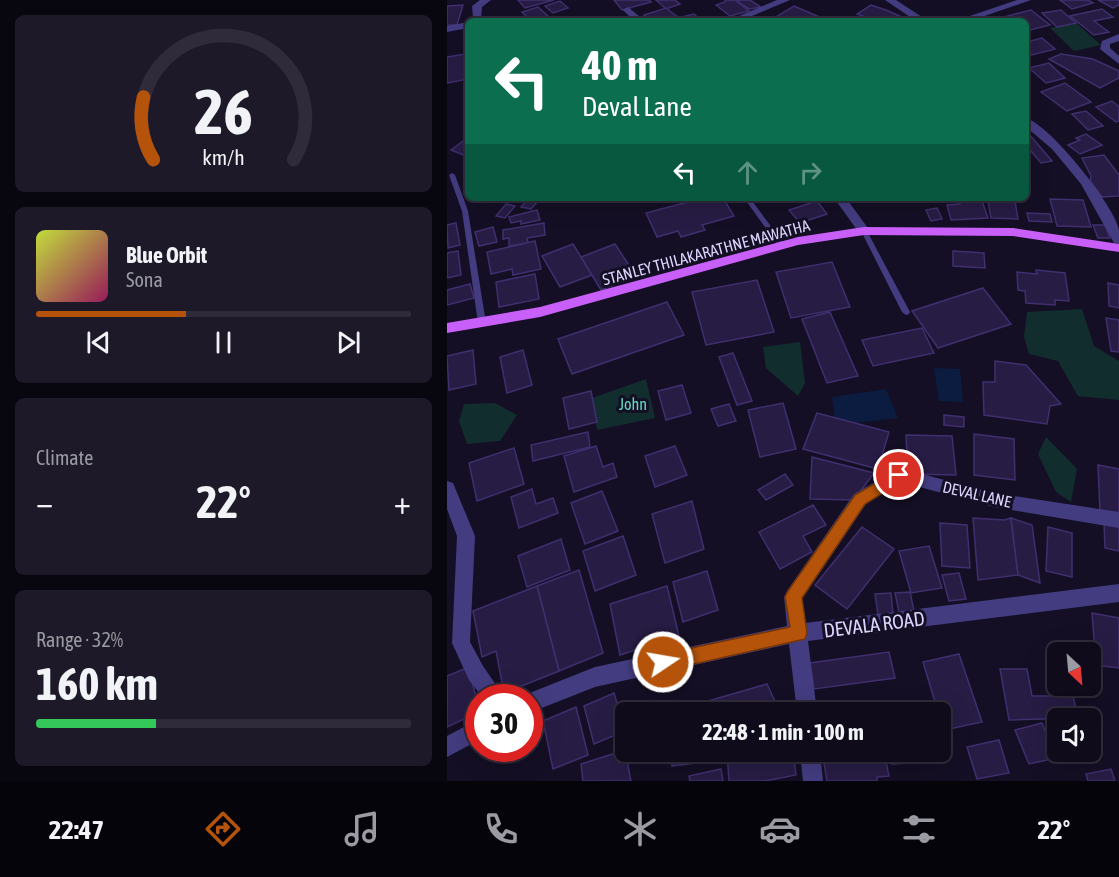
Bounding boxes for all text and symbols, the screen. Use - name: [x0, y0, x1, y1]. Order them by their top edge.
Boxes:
- text: 40 m: [582, 41, 657, 89]
- icon: left: [483, 42, 561, 120]
- text: 26: [194, 76, 253, 147]
- text: Deval Lane: [582, 91, 692, 122]
- text: km/h: [202, 146, 245, 171]
- icon: left: [668, 156, 701, 189]
- icon: ahead: [731, 156, 764, 189]
- icon: right: [794, 156, 827, 189]
- street label: STANLEY THILAKARATHNE MAWATHA: [600, 216, 812, 288]
- text: Blue Orbit: [126, 242, 207, 268]
- text: Sona: [126, 268, 163, 291]
- icon: previous: [82, 326, 115, 359]
- icon: pause: [207, 326, 240, 359]
- icon: next: [332, 326, 365, 359]
- park label: John: [619, 395, 647, 413]
- text: Climate: [36, 446, 93, 469]
- pin: [873, 449, 924, 500]
- icon: arrive: [882, 458, 915, 491]
- text: 22°: [196, 476, 251, 528]
- street label: DEVAL LANE: [941, 477, 1013, 511]
- text: −: [36, 483, 53, 521]
- text: +: [394, 483, 411, 521]
- street label: DEVALA ROAD: [822, 606, 926, 642]
- text: Range · 32%: [36, 628, 123, 651]
- position arrow: [631, 630, 695, 694]
- north arrow: [1047, 642, 1101, 696]
- map controls: [1047, 642, 1101, 762]
- text: 160 km: [36, 658, 158, 710]
- speed limit sign: 30: [465, 684, 543, 762]
- button: sound: [1047, 708, 1101, 762]
- text: 22:48 · 1 min · 100 m: [702, 719, 864, 745]
- icon: directions: [202, 808, 244, 850]
- icon: music: [341, 808, 383, 850]
- icon: phone: [480, 808, 522, 850]
- icon: climate: [619, 808, 661, 850]
- icon: car: [759, 808, 801, 850]
- icon: filters: [898, 808, 940, 850]
- text: 22:47: [49, 814, 104, 845]
- text: 22°: [1037, 814, 1070, 845]

